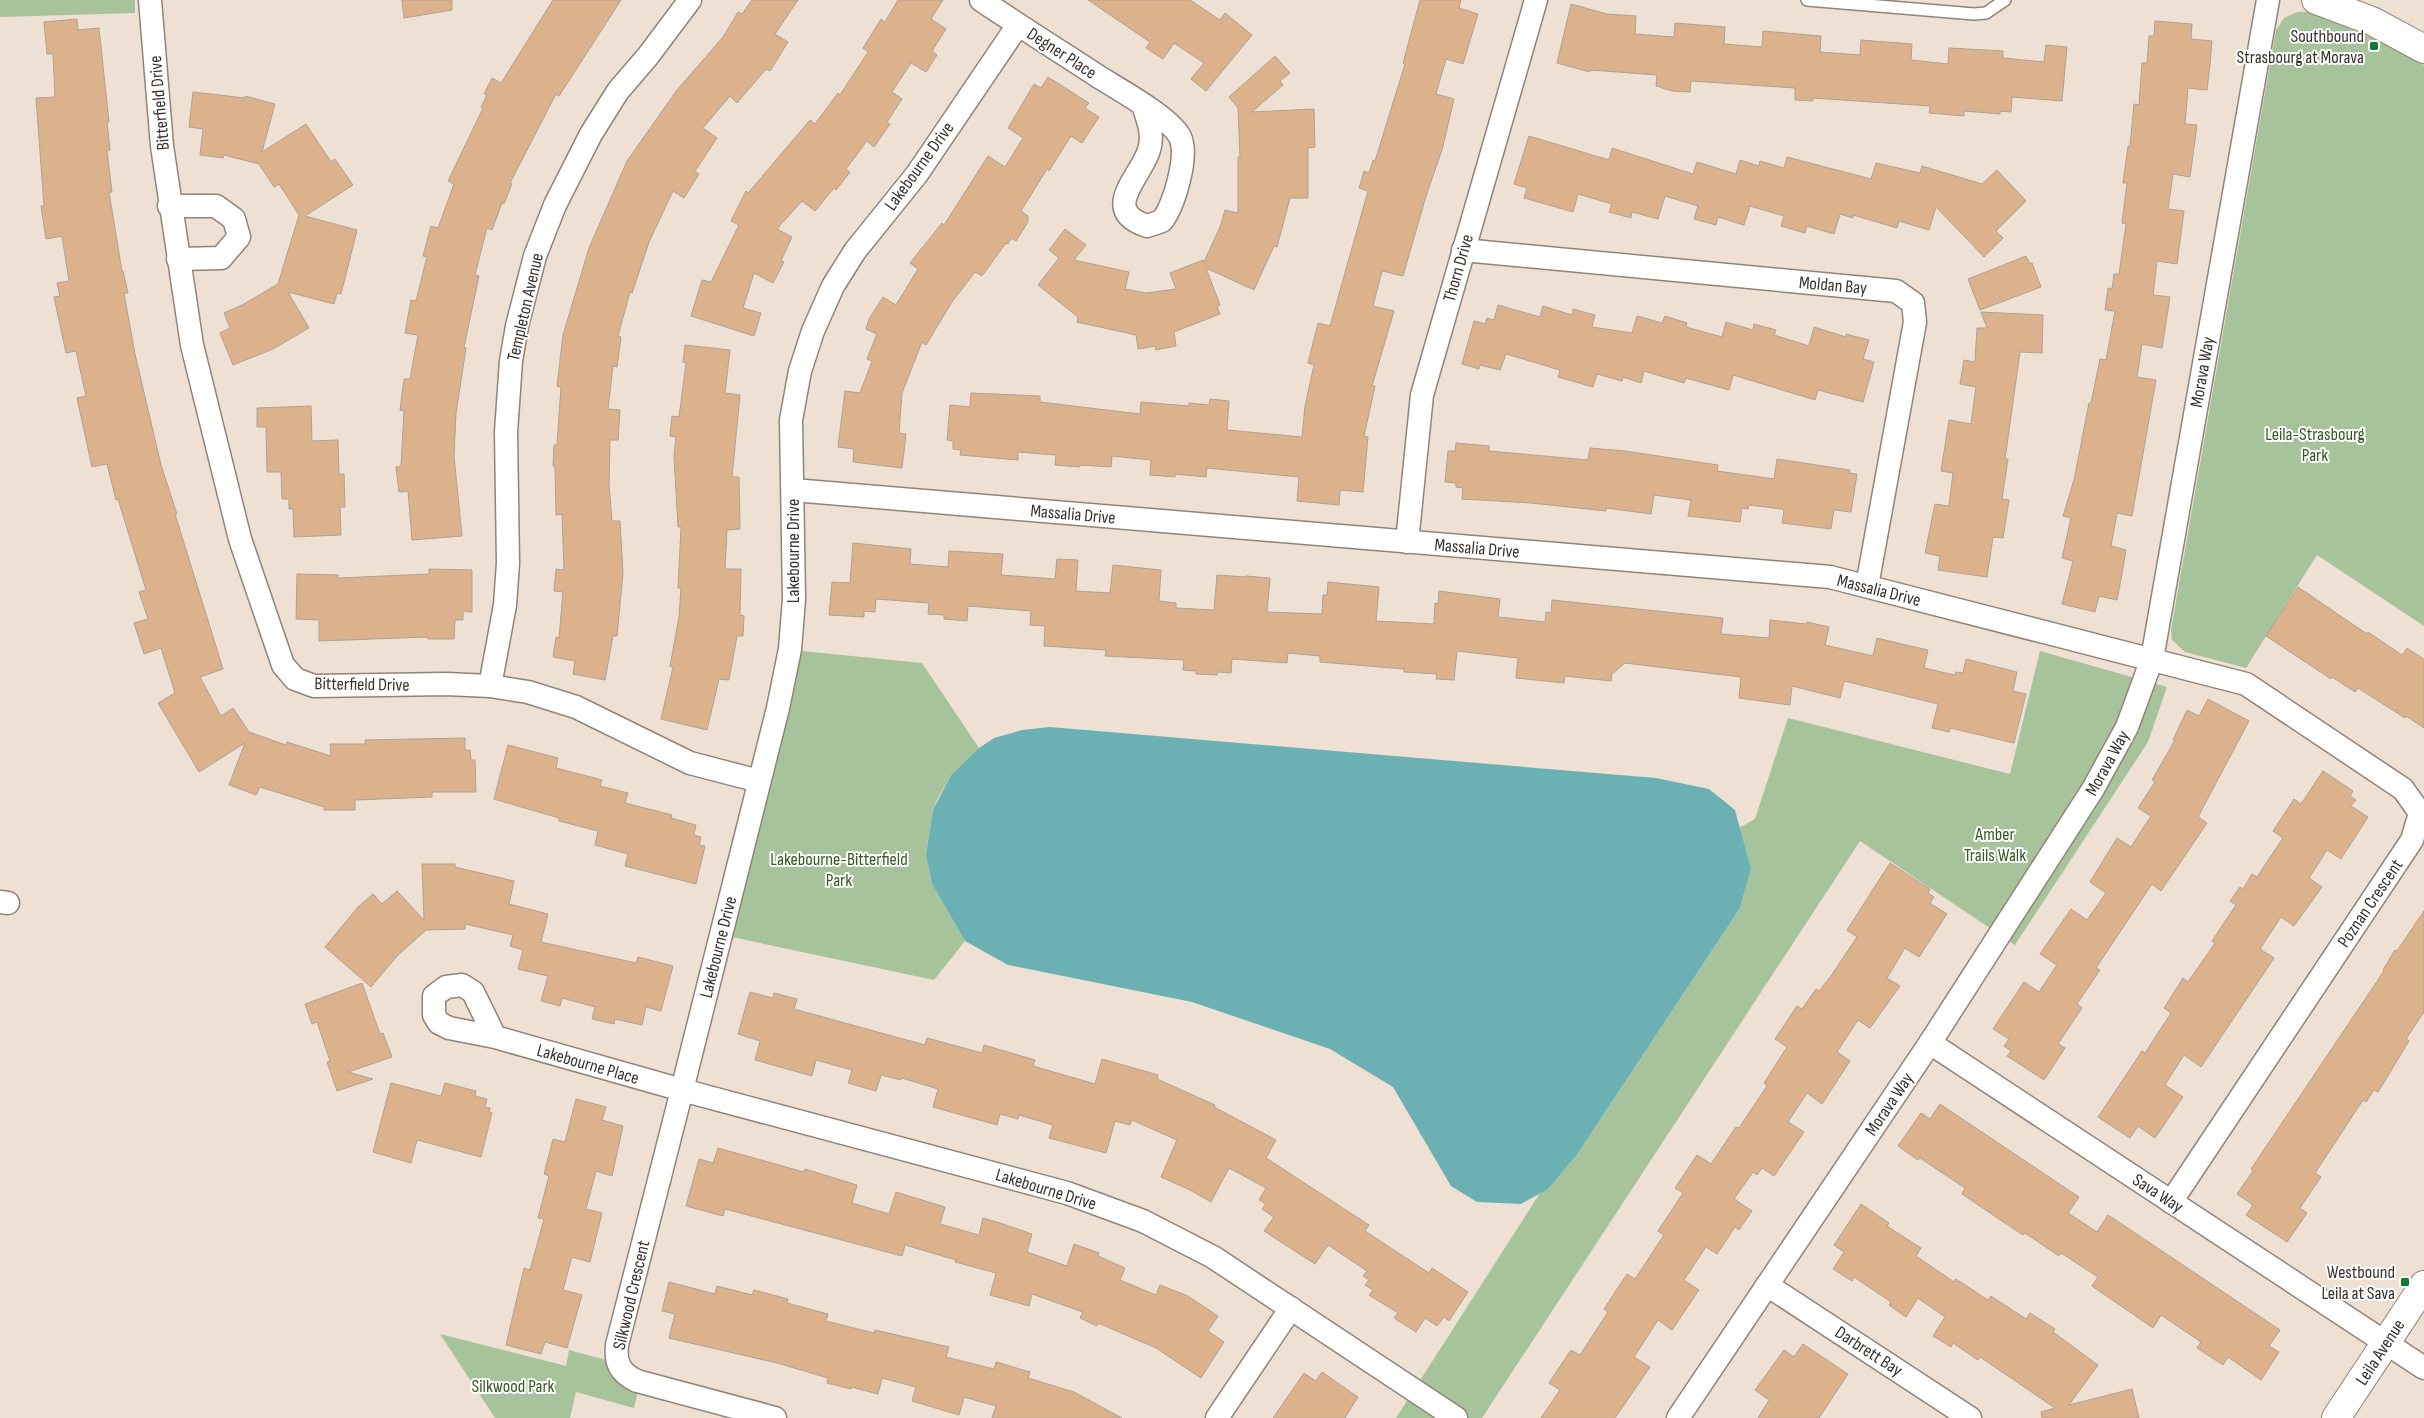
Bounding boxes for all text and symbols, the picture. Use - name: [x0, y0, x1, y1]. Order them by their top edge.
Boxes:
- street label: Degner Place: [1023, 23, 1100, 84]
- place label: Southbound Strasbourg at Morava: [2237, 26, 2364, 68]
- marker: Southbound Strasbourg at Morava: [2368, 40, 2380, 52]
- street label: Bitterfield Drive: [145, 55, 174, 151]
- street label: Lakebourne Drive: [880, 118, 959, 215]
- street label: Thorn Drive: [1439, 232, 1478, 304]
- street label: Templeton Avenue: [503, 251, 548, 363]
- street label: Moldan Bay: [1798, 272, 1868, 299]
- street label: Morava Way: [2186, 335, 2219, 409]
- park label: Leila-Strasbourg Park: [2265, 424, 2365, 466]
- street label: Lakebourne Drive: [783, 499, 804, 603]
- street label: Massalia Drive: [1029, 500, 1116, 529]
- street label: Massalia Drive: [1433, 534, 1520, 563]
- street label: Massalia Drive: [1835, 570, 1923, 611]
- street label: Bitterfield Drive: [314, 673, 410, 696]
- street label: Morava Way: [2081, 727, 2134, 800]
- park label: Amber Trails Walk: [1964, 824, 2026, 866]
- park label: Lakebourne-Bitterfield Park: [770, 849, 908, 891]
- street label: Poznan Crescent: [2333, 855, 2408, 951]
- street label: Lakebourne Drive: [696, 894, 741, 1000]
- street label: Lakebourne Place: [534, 1040, 641, 1089]
- street label: Morava Way: [1861, 1069, 1918, 1140]
- street label: Lakebourne Drive: [993, 1164, 1099, 1215]
- street label: Sava Way: [2129, 1169, 2187, 1217]
- street label: Silkwood Crescent: [609, 1238, 654, 1352]
- place label: Westbound Leila at Sava: [2321, 1262, 2395, 1304]
- marker: Westbound Leila at Sava: [2399, 1276, 2411, 1288]
- street label: Leila Avenue: [2351, 1315, 2409, 1389]
- street label: Darbrett Bay: [1831, 1322, 1906, 1381]
- park label: Silkwood Park: [472, 1376, 555, 1397]

